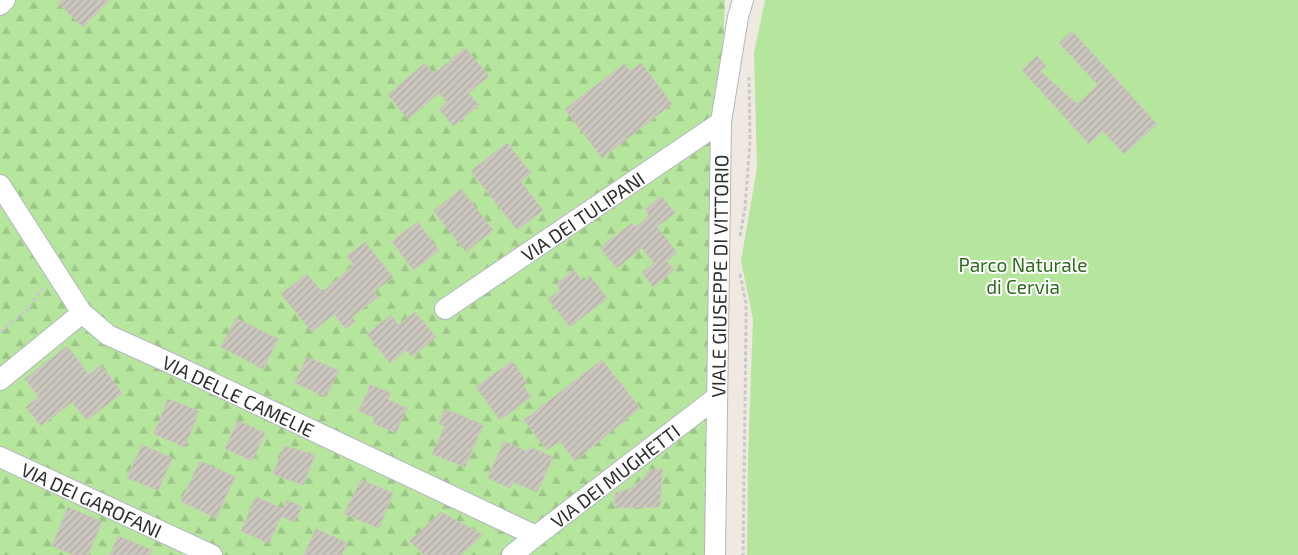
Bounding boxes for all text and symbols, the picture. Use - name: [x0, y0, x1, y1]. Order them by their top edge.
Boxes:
- street label: VIALE GIUSEPPE DI VITTORIO: [706, 154, 732, 398]
- street label: VIA DEI TULIPANI: [517, 166, 648, 266]
- park label: Parco Naturale di Cervia: [959, 253, 1087, 298]
- street label: VIA DELLE CAMELIE: [159, 350, 318, 441]
- street label: VIA DEI MUGHETTI: [546, 419, 684, 532]
- street label: VIA DEI GAROFANI: [18, 457, 166, 542]

